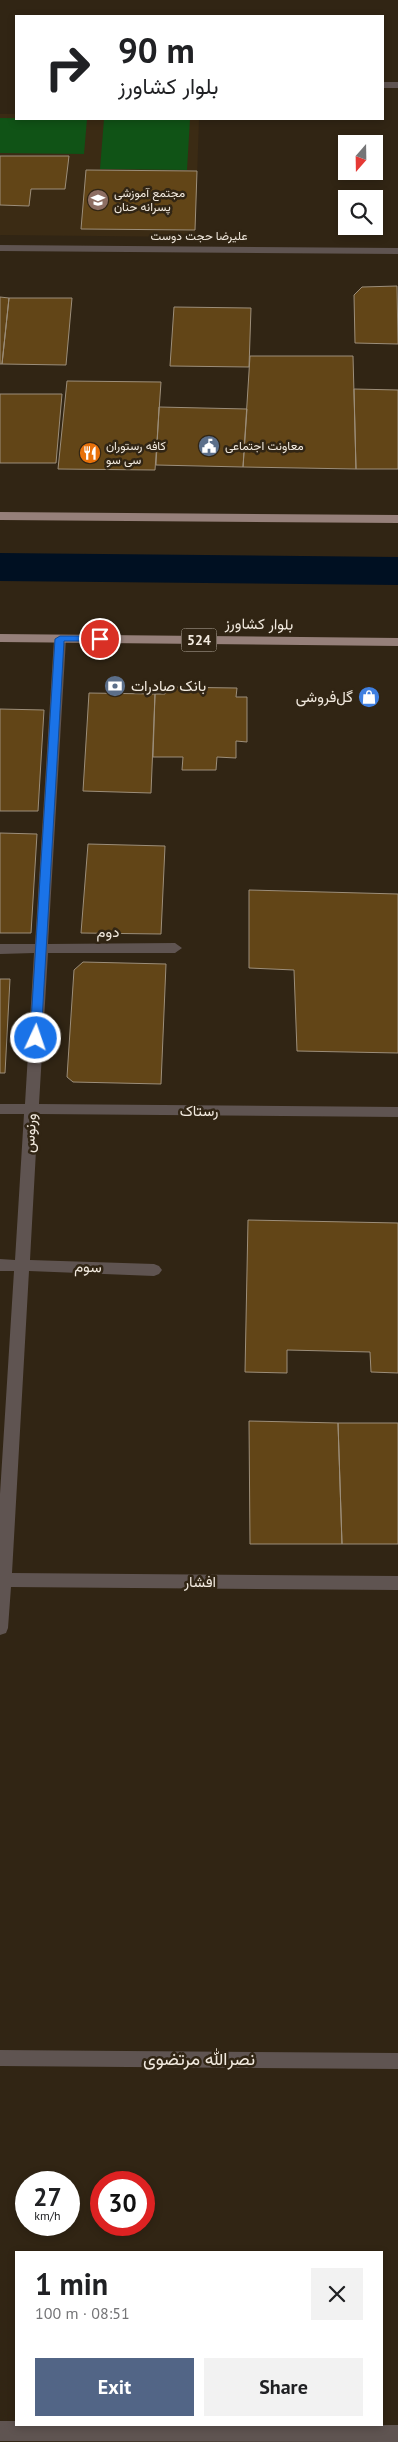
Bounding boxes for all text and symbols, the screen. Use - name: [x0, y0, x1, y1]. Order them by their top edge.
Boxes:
- text: 90 m: [118, 27, 195, 73]
- icon: right: [35, 35, 100, 100]
- text: بلوار کشاورز: [118, 72, 218, 100]
- north arrow: [338, 135, 382, 180]
- map controls: [338, 135, 383, 235]
- place label: مجتمع آموزشی پسرانه حنان: [114, 185, 185, 215]
- school or university icon: مجتمع آموزشی پسرانه حنان: [86, 188, 110, 212]
- button: search: [338, 190, 383, 235]
- street label: علیرضا حجت دوست: [150, 228, 248, 244]
- public building icon: معاونت اجتماعی: [197, 434, 221, 458]
- place label: کافه رستوران سی سو: [106, 438, 166, 468]
- place label: معاونت اجتماعی: [225, 438, 304, 454]
- restaurant icon: کافه رستوران سی سو: [78, 441, 102, 465]
- street label: بلوار کشاورز: [224, 613, 293, 634]
- pin: [79, 618, 121, 660]
- icon: arrive: [86, 625, 114, 653]
- road number: 524: [182, 628, 216, 652]
- bank icon: بانک صادرات: [103, 674, 127, 698]
- place label: بانک صادرات: [131, 676, 206, 695]
- shop icon: گل‌فروشی: [357, 685, 381, 709]
- place label: گل‌فروشی: [296, 687, 353, 707]
- street label: دوم: [97, 922, 119, 942]
- position arrow: [9, 1011, 61, 1063]
- street label: رستاک: [180, 1101, 218, 1120]
- street label: ورنوس: [19, 1113, 41, 1153]
- street label: سوم: [74, 1257, 102, 1277]
- street label: افشار: [183, 1572, 216, 1591]
- street label: نصرالله مرتضوی: [143, 2047, 255, 2070]
- speed limit sign: 30: [90, 2171, 155, 2236]
- text: 27: [33, 2181, 62, 2213]
- text: km/h: [34, 2208, 61, 2223]
- text: 1 min: [35, 2264, 108, 2303]
- button: close: [311, 2268, 363, 2320]
- text: 100 m · 08:51: [35, 2303, 130, 2323]
- button: Exit: [35, 2358, 194, 2416]
- button: Share: [204, 2358, 363, 2416]

